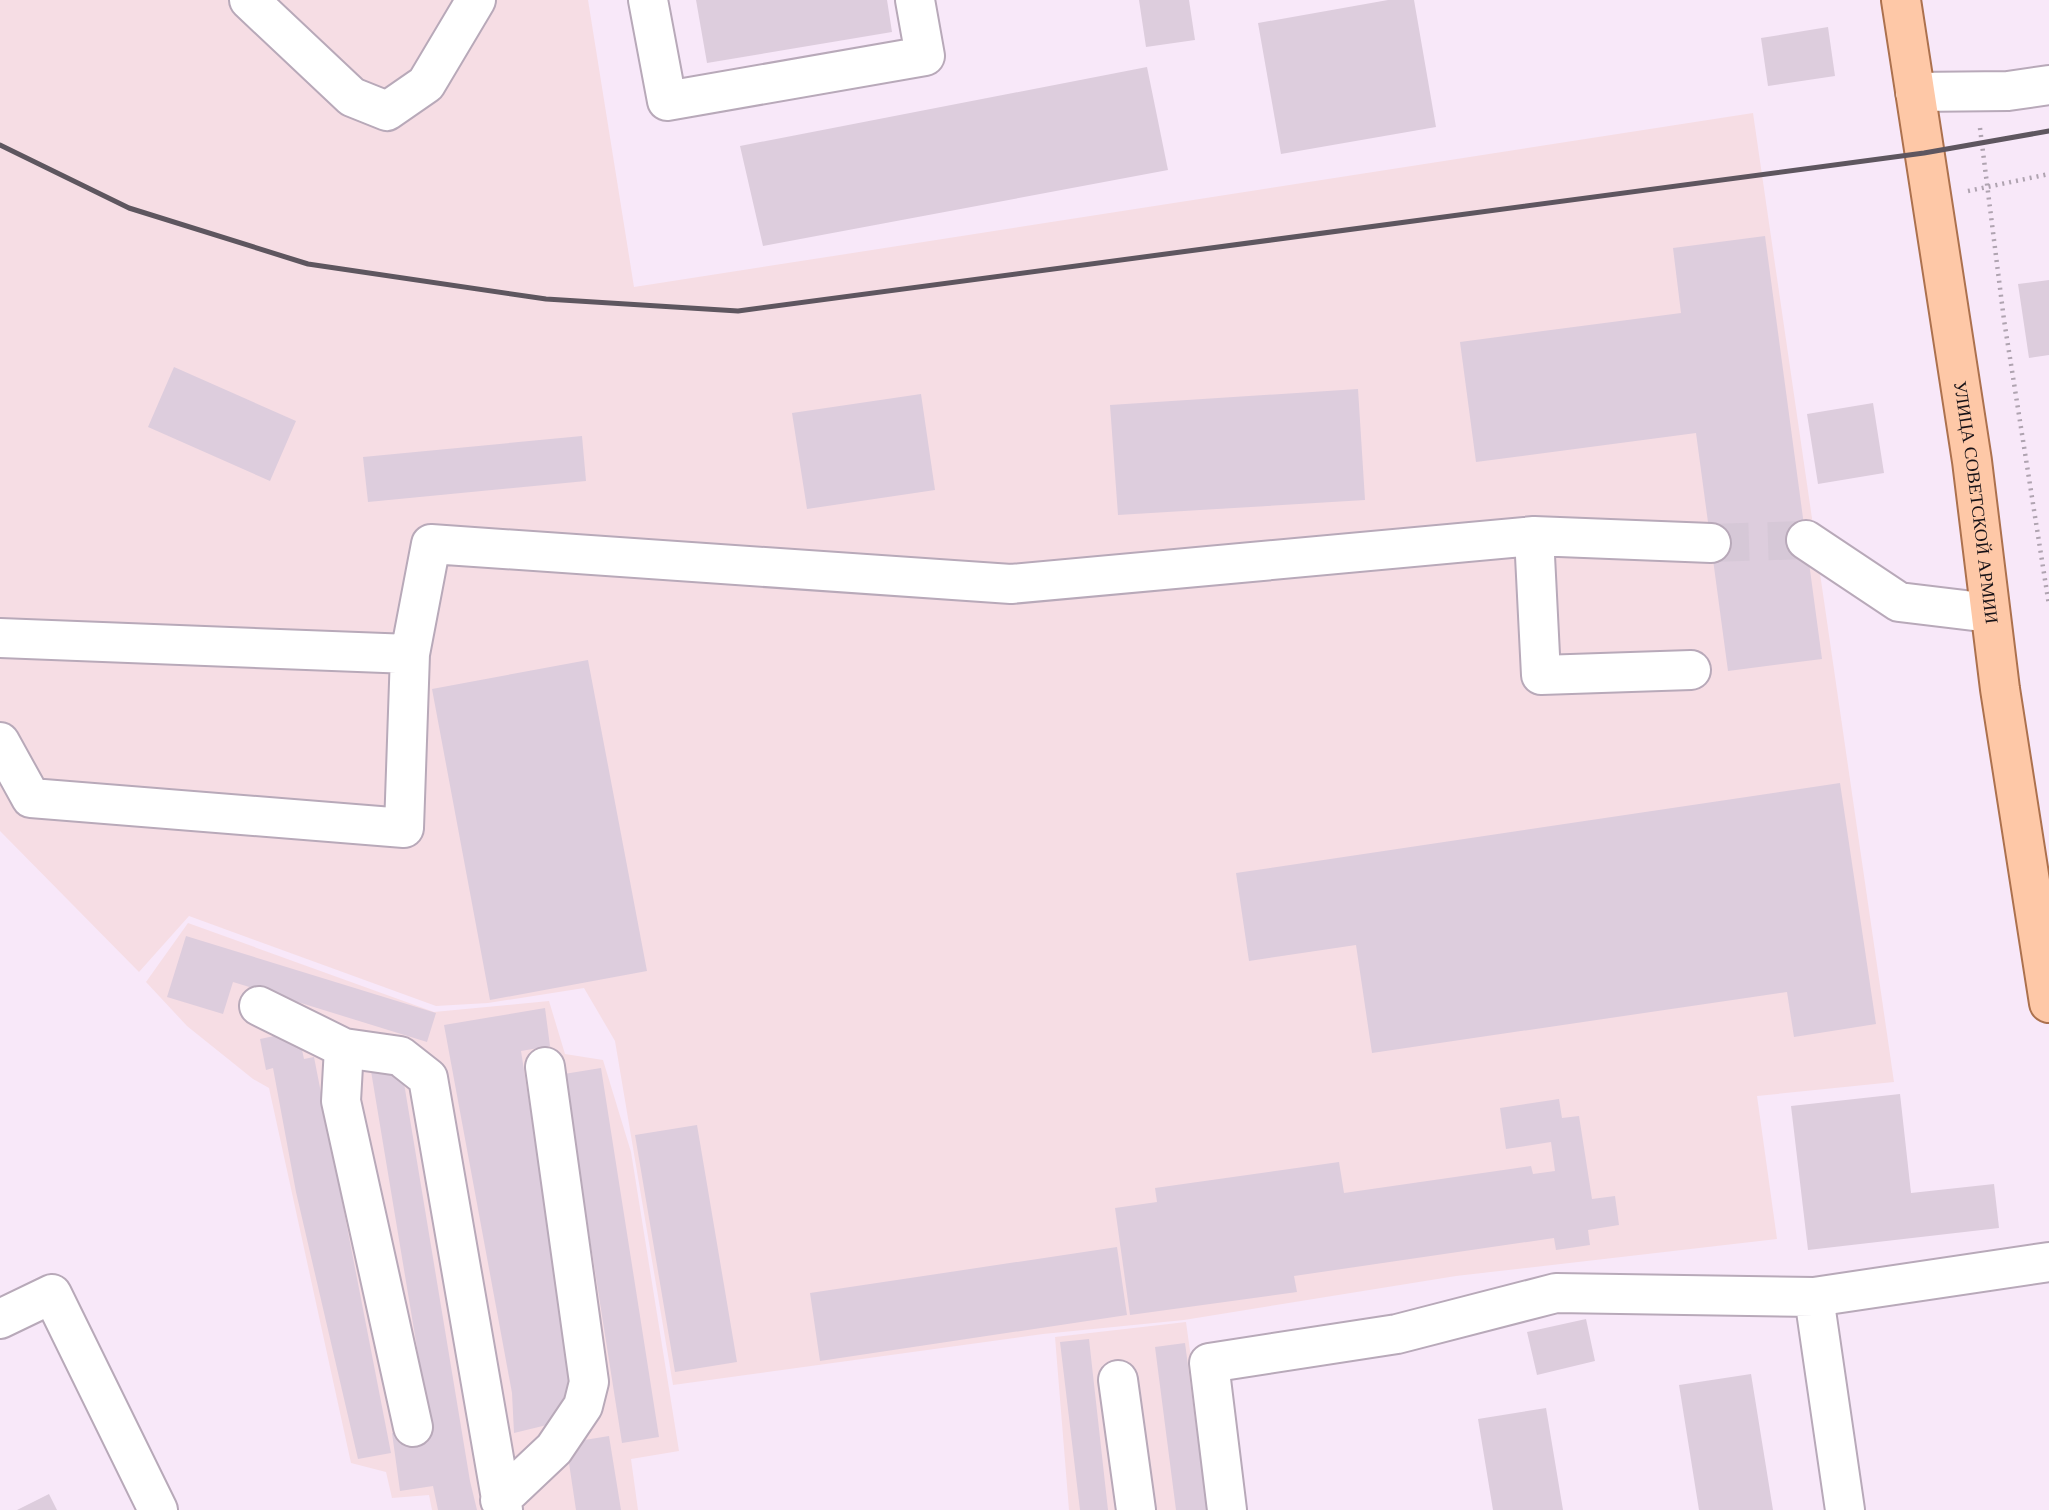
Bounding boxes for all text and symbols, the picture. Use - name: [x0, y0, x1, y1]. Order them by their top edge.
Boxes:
- street label: УЛИЦА СОВЕТСКОЙ АРМИИ: [1950, 380, 2002, 625]

